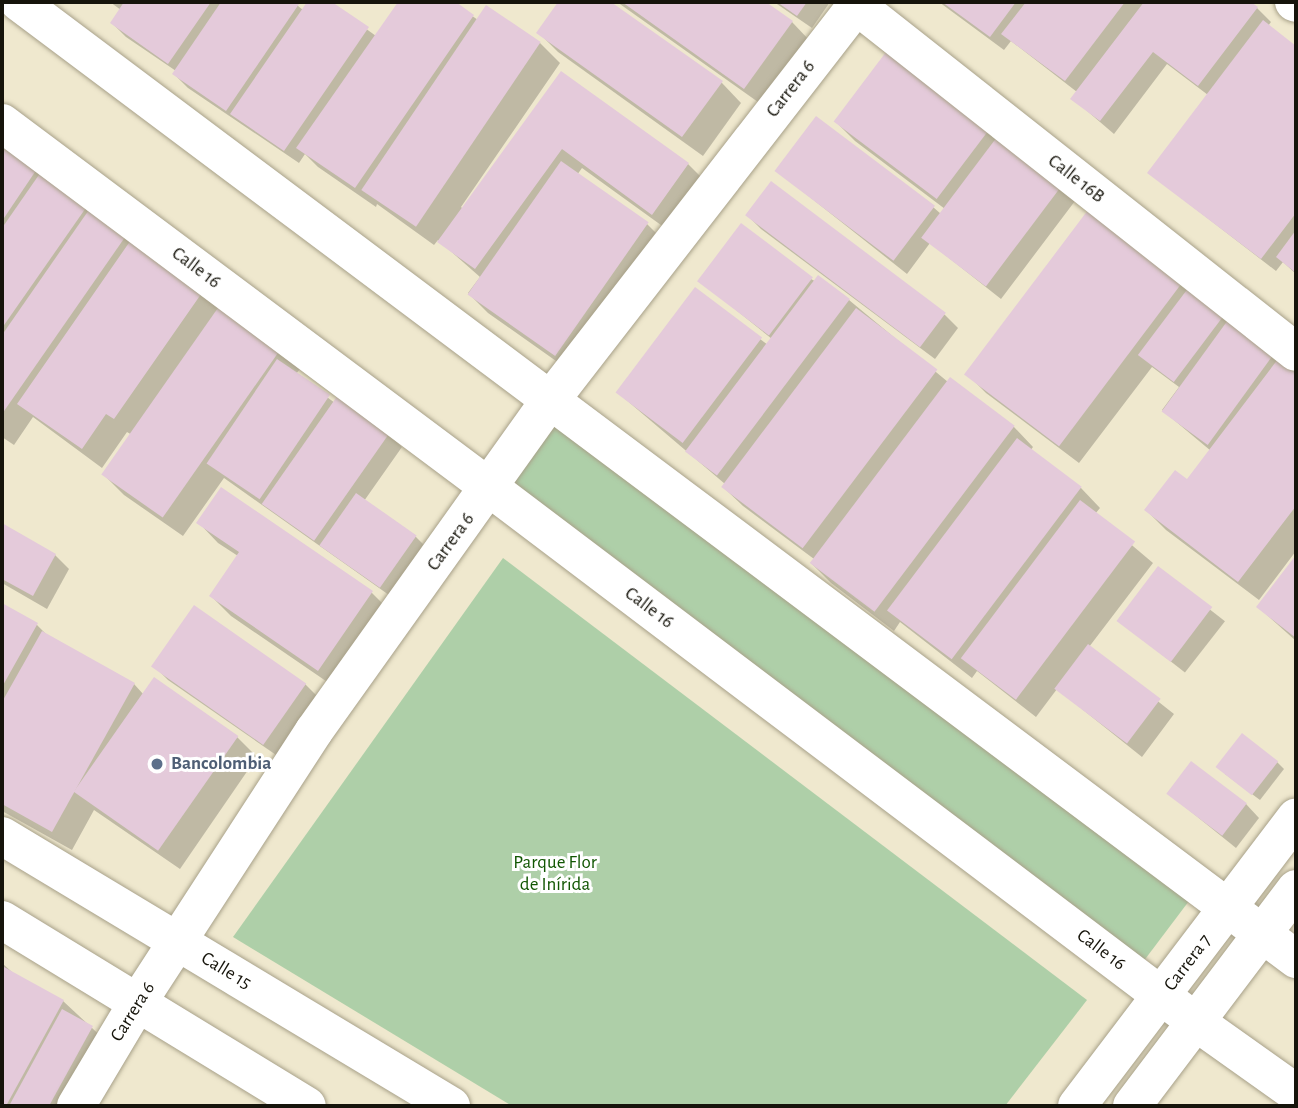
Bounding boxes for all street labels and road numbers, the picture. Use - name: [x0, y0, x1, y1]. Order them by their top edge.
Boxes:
- street label: Carrera 6: [762, 56, 820, 122]
- street label: Calle 16B: [1043, 150, 1109, 208]
- street label: Calle 16: [167, 242, 225, 294]
- street label: Carrera 6: [422, 508, 480, 576]
- street label: Calle 16: [620, 582, 678, 634]
- street label: Calle 16: [1072, 924, 1130, 976]
- street label: Carrera 7: [1159, 930, 1217, 996]
- street label: Calle 15: [197, 947, 255, 995]
- street label: Carrera 6: [106, 978, 160, 1046]

